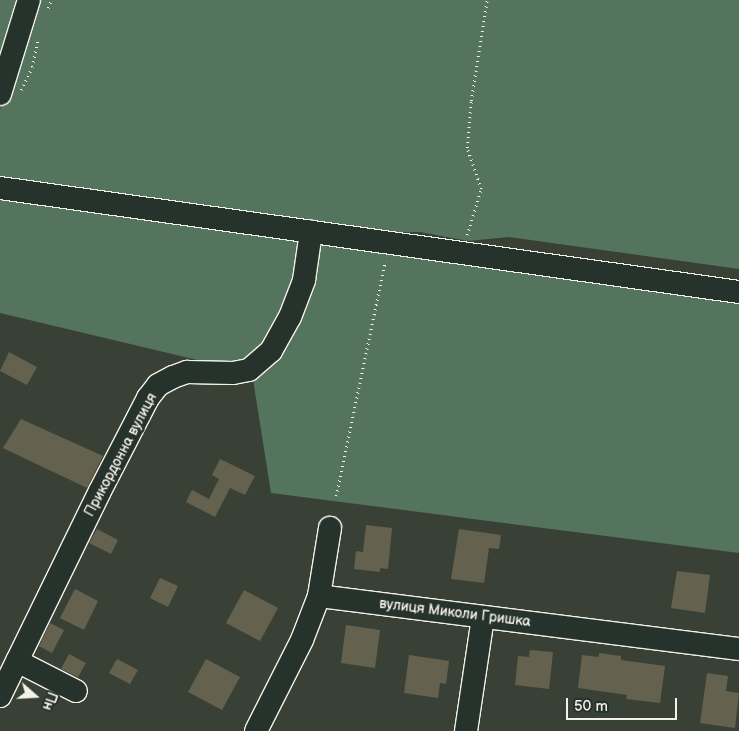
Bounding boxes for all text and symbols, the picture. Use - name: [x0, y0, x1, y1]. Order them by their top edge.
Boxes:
- street label: Прикордонна вулиця: [81, 390, 161, 520]
- street label: вулиця Миколи Гришка: [378, 595, 532, 631]
- north arrow: [10, 671, 60, 721]
- scale bar: [569, 688, 680, 720]
- text: Пн: [39, 689, 61, 713]
- text: 50 m: [574, 697, 608, 716]

